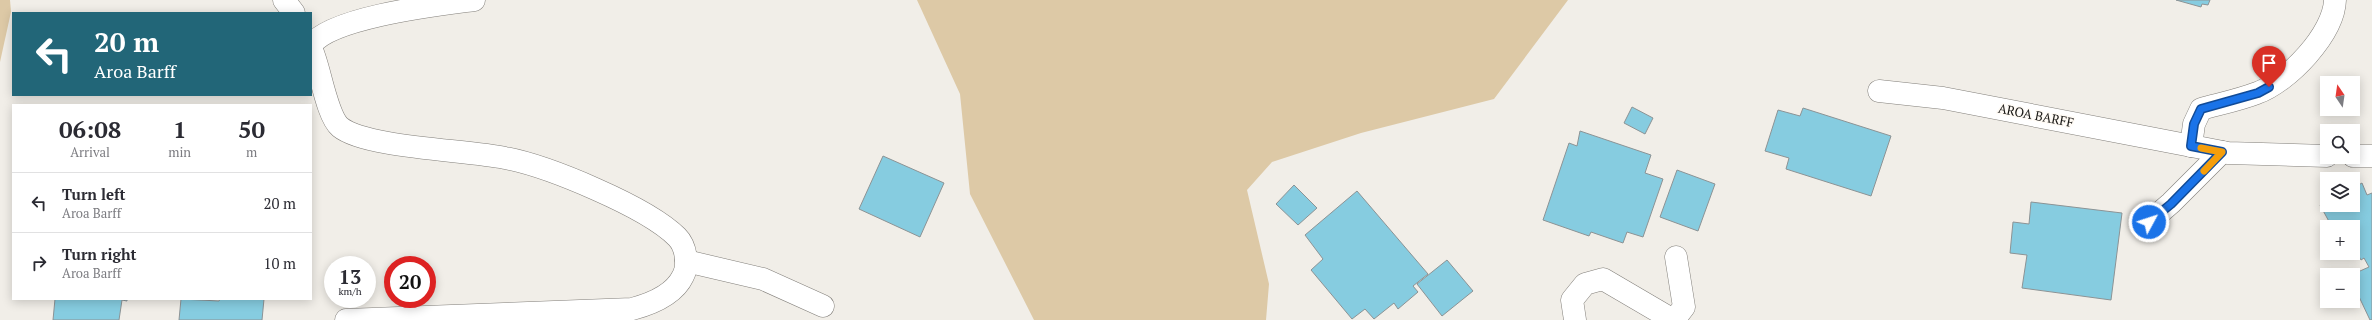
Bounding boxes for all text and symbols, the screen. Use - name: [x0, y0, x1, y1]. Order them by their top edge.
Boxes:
- text: 20 m: [94, 23, 159, 60]
- icon: left: [28, 28, 80, 80]
- pin: [2252, 46, 2286, 87]
- icon: arrive: [2258, 52, 2280, 74]
- text: Aroa Barff: [94, 59, 176, 83]
- north arrow: [2320, 76, 2360, 116]
- map controls: [2320, 76, 2360, 308]
- street label: AROA BARFF: [1997, 99, 2075, 131]
- text: 06:08: [59, 113, 121, 145]
- text: 1: [173, 113, 186, 145]
- text: 50: [238, 113, 265, 145]
- button: search: [2320, 124, 2360, 164]
- text: Arrival: [70, 143, 110, 161]
- text: min: [168, 143, 191, 161]
- text: m: [246, 143, 257, 161]
- button: layers: [2320, 172, 2360, 212]
- text: Turn left: [62, 184, 126, 204]
- icon: left: [28, 192, 50, 214]
- text: 20 m: [263, 193, 296, 213]
- position arrow: [2128, 201, 2170, 243]
- text: Aroa Barff: [62, 204, 121, 222]
- button: +: [2320, 220, 2360, 260]
- text: Turn right: [62, 244, 137, 264]
- icon: right: [28, 252, 50, 274]
- text: 10 m: [263, 253, 296, 273]
- speed limit sign: 20: [384, 256, 436, 308]
- text: 13: [339, 263, 361, 290]
- text: Aroa Barff: [62, 264, 121, 282]
- button: −: [2320, 268, 2360, 308]
- text: km/h: [338, 285, 362, 298]

